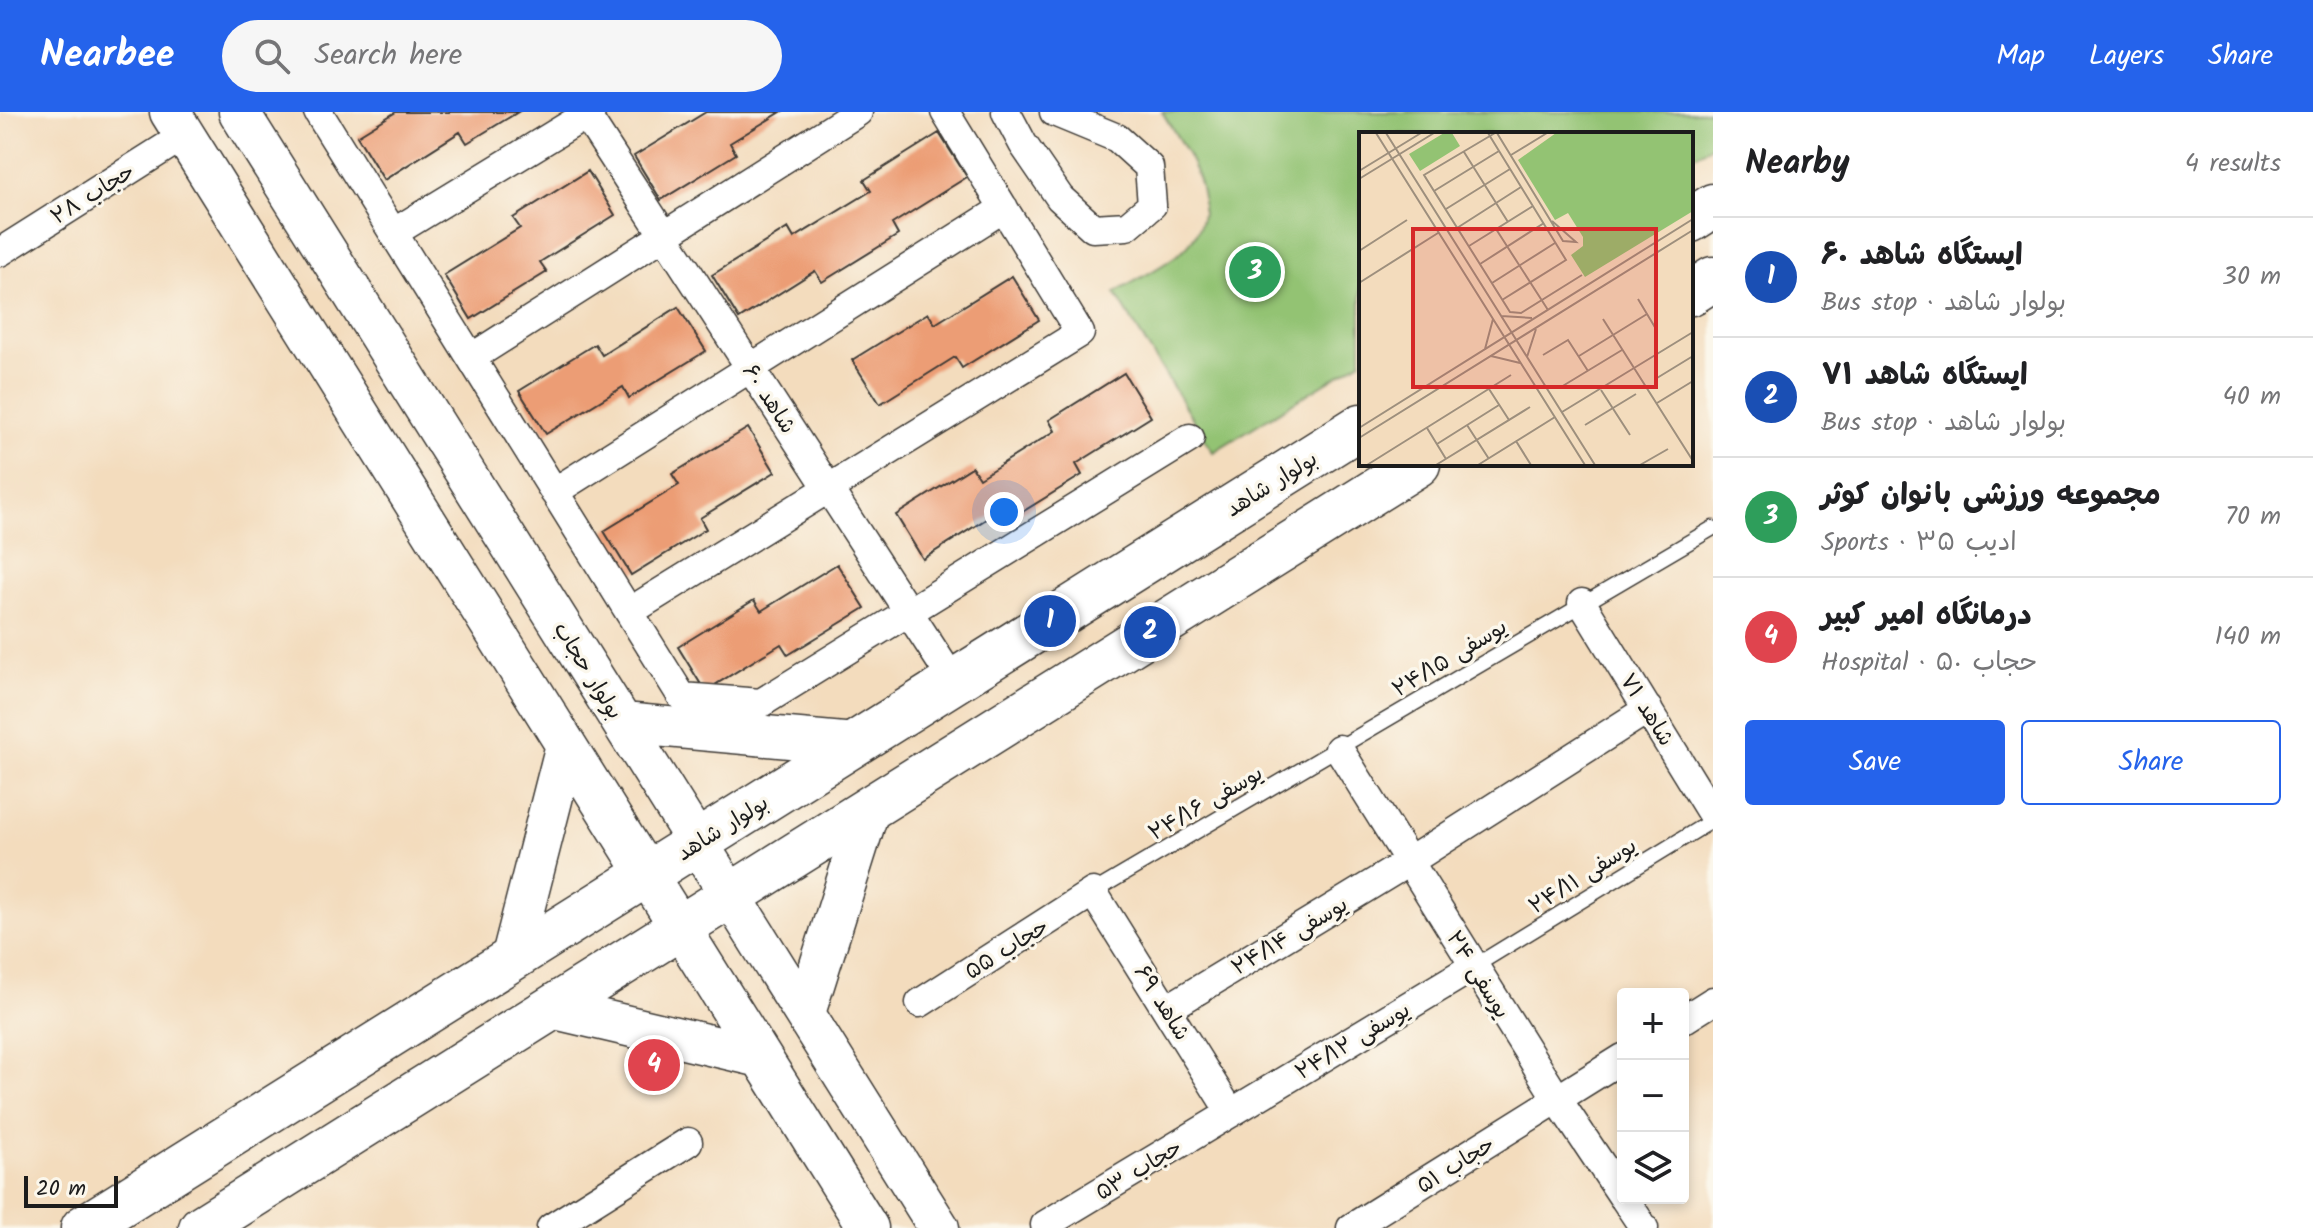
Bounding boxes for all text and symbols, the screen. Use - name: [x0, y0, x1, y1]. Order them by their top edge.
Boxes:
- search box: [222, 20, 782, 92]
- text: Nearbee: [40, 26, 174, 86]
- text: Search here: [314, 32, 462, 80]
- icon: search: [250, 34, 294, 78]
- text: Map: [1996, 34, 2045, 79]
- text: Layers: [2089, 34, 2164, 79]
- text: Share: [2208, 34, 2273, 79]
- inset map: [1359, 132, 1693, 466]
- text: Nearby: [1745, 137, 1850, 191]
- text: 4 results: [2185, 143, 2281, 185]
- street label: حجاب ۲۸: [44, 155, 142, 235]
- text: ایستگاه شاهد ۶۰: [1821, 232, 2023, 280]
- pin: 3: [1229, 242, 1281, 302]
- text: 1: [1767, 256, 1775, 298]
- text: 30 m: [2222, 256, 2281, 298]
- text: Bus stop · بولوار شاهد: [1821, 282, 2066, 324]
- text: ایستگاه شاهد ۷۱: [1821, 352, 2028, 400]
- street label: شاهد ۶۰: [732, 357, 804, 441]
- text: 2: [1763, 376, 1779, 418]
- text: 40 m: [2223, 376, 2281, 418]
- text: Bus stop · بولوار شاهد: [1821, 402, 2066, 444]
- street label: بولوار شاهد: [1219, 443, 1325, 527]
- text: مجموعه ورزشی بانوان کوثر: [1821, 472, 2161, 520]
- your location: [984, 492, 1024, 532]
- text: 3: [1764, 496, 1778, 538]
- text: 70 m: [2225, 496, 2281, 538]
- text: Sports · ادیب ۳۵: [1821, 522, 2017, 564]
- pin: 1: [1024, 591, 1076, 651]
- text: درمانگاه امیر کبیر: [1821, 592, 2032, 640]
- pin: 2: [1124, 602, 1176, 662]
- street label: یوسفی ۲۴/۱۵: [1386, 611, 1515, 707]
- street label: بولوار حجاب: [543, 616, 631, 727]
- text: 4: [1764, 616, 1778, 658]
- text: 140 m: [2214, 616, 2281, 658]
- text: Hospital · حجاب ۵۰: [1821, 642, 2037, 684]
- street label: شاهد ۷۱: [1610, 667, 1682, 754]
- button: Save: [1745, 720, 2005, 805]
- button: Share: [2021, 720, 2281, 805]
- street label: یوسفی ۲۴/۱۶: [1142, 757, 1270, 851]
- street label: بولوار شاهد: [670, 787, 776, 871]
- street label: یوسفی ۲۴/۱۱: [1522, 830, 1644, 924]
- street label: یوسفی ۲۴/۱۴: [1225, 888, 1355, 986]
- street label: حجاب ۵۵: [958, 910, 1056, 990]
- street label: یوسفی ۲۴: [1436, 924, 1518, 1026]
- street label: شاهد ۶۹: [1124, 958, 1198, 1048]
- map controls: [1617, 988, 1689, 1204]
- button: +: [1617, 988, 1689, 1060]
- street label: یوسفی ۲۴/۱۲: [1289, 994, 1418, 1090]
- pin: 4: [628, 1035, 680, 1095]
- button: −: [1617, 1060, 1689, 1132]
- street label: حجاب ۵۱: [1410, 1128, 1502, 1204]
- street label: حجاب ۵۳: [1089, 1131, 1190, 1211]
- button: layers: [1617, 1132, 1689, 1204]
- scale bar: [24, 1172, 118, 1208]
- text: 20 m: [36, 1172, 86, 1207]

